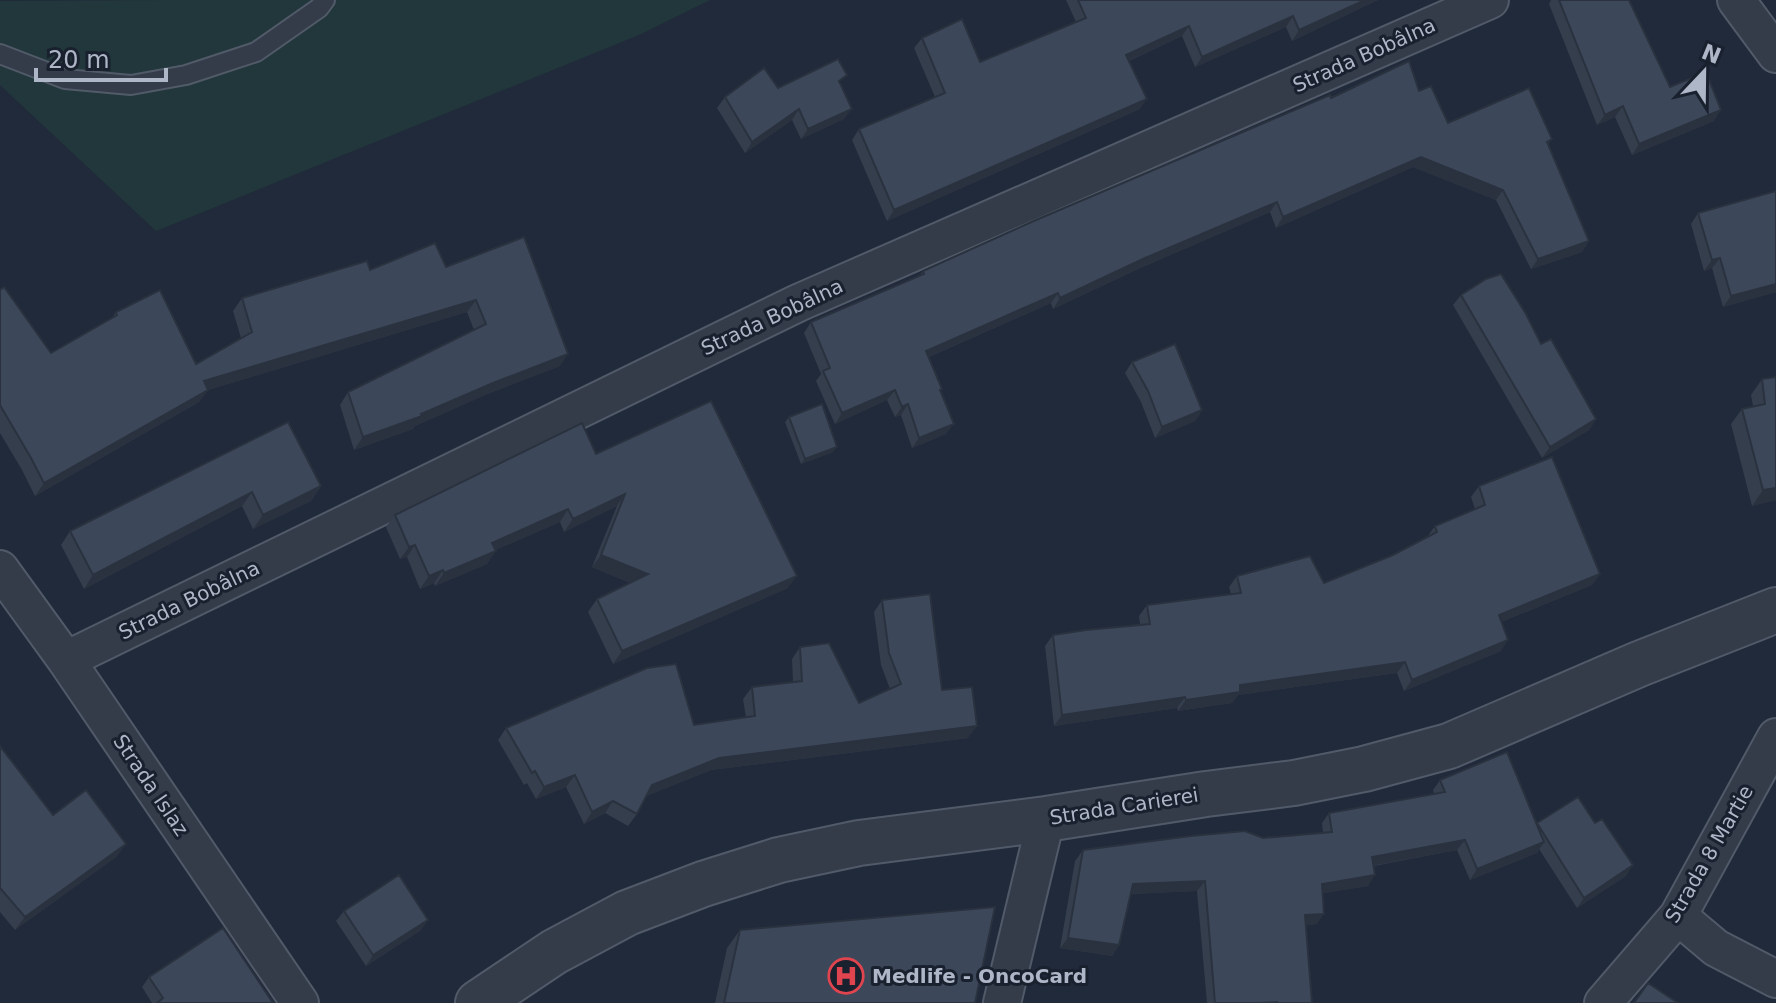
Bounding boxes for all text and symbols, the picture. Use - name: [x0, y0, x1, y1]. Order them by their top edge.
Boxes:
- street label: Strada Bobâlna: [1289, 13, 1439, 97]
- scale bar: [36, 32, 166, 82]
- north arrow: [1664, 32, 1744, 112]
- text: N: [1698, 39, 1725, 69]
- text: 20 m: [48, 46, 110, 74]
- street label: Strada Bobâlna: [697, 274, 847, 360]
- street label: Strada Bobâlna: [115, 556, 263, 644]
- street label: Strada Islaz: [108, 730, 194, 840]
- street label: Strada 8 Martie: [1660, 781, 1758, 927]
- street label: Strada Carierei: [1048, 782, 1200, 830]
- hospital icon: Medlife - OncoCard: [827, 957, 865, 995]
- place label: Medlife - OncoCard: [872, 964, 1087, 988]

